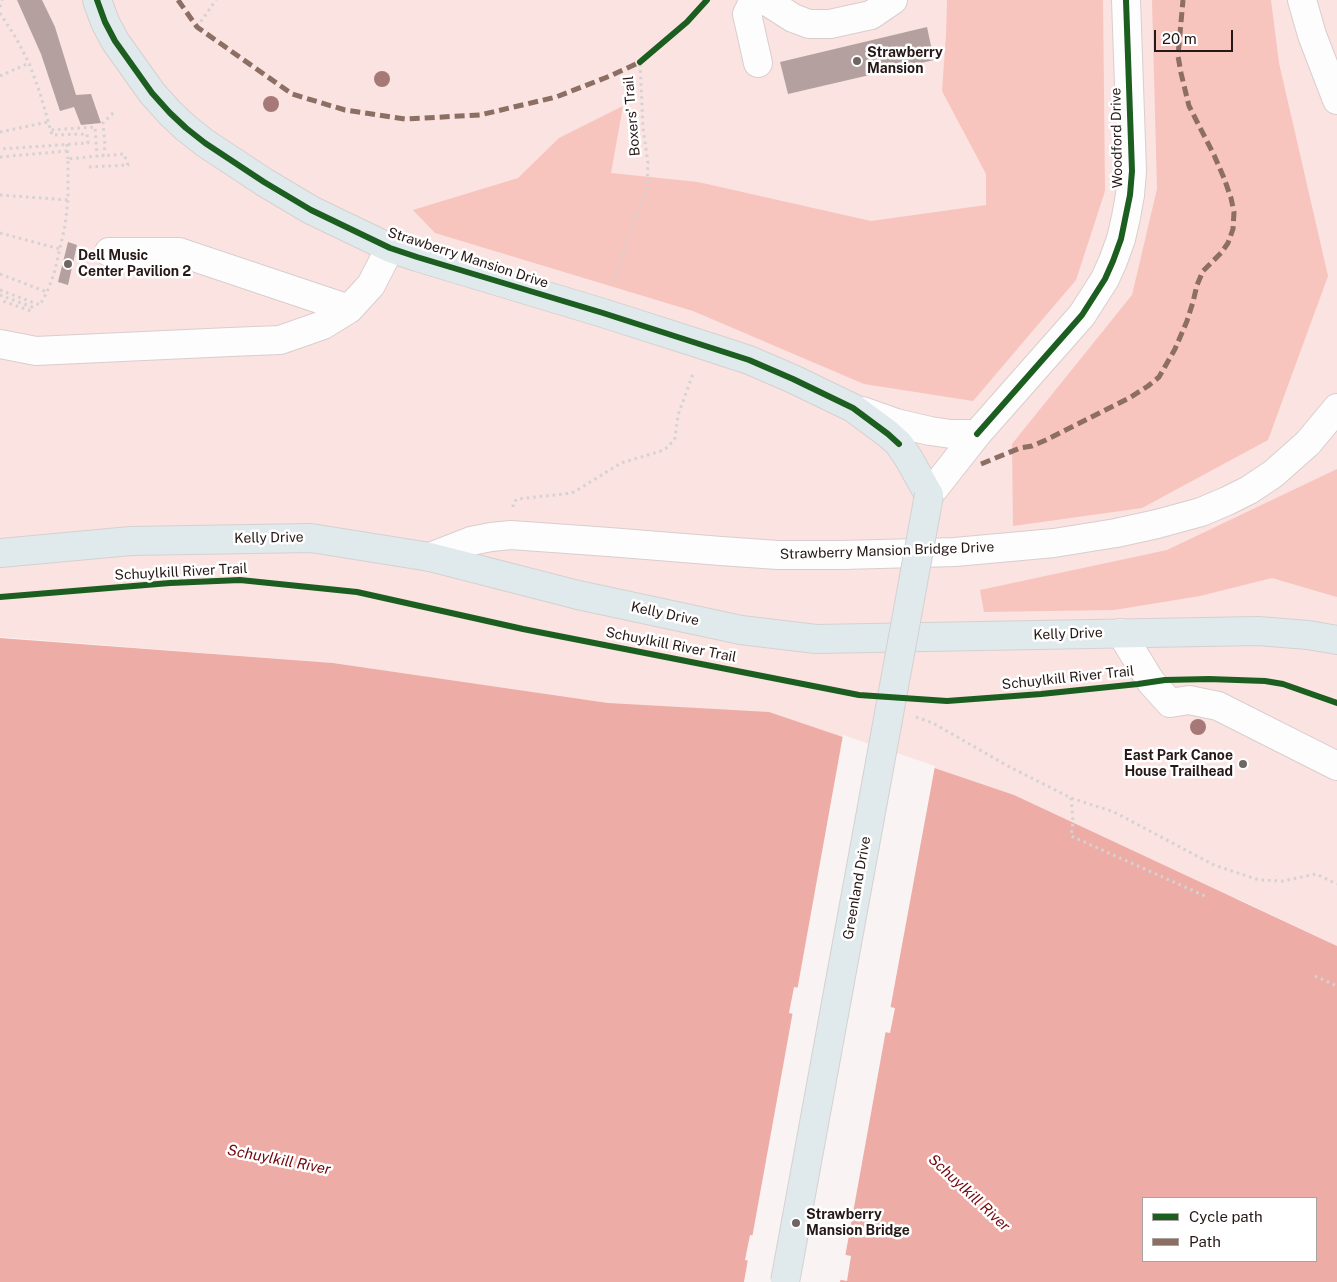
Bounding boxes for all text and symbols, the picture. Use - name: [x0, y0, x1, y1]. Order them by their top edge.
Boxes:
- scale bar: [1157, 20, 1236, 52]
- text: 20 m: [1162, 30, 1197, 47]
- place label: Strawberry Mansion: [867, 45, 943, 78]
- marker: Strawberry Mansion: [851, 55, 863, 67]
- street label: Boxers' Trail: [620, 75, 644, 157]
- street label: Woodford Drive: [1108, 87, 1126, 189]
- street label: Strawberry Mansion Drive: [385, 224, 551, 292]
- place label: Dell Music Center Pavilion 2: [78, 248, 191, 280]
- marker: Dell Music Center Pavilion 2: [62, 258, 74, 270]
- street label: Kelly Drive: [234, 529, 304, 547]
- street label: Strawberry Mansion Bridge Drive: [780, 539, 994, 563]
- street label: Schuylkill River Trail: [114, 560, 248, 584]
- street label: Kelly Drive: [629, 599, 701, 629]
- street label: Schuylkill River Trail: [604, 624, 738, 666]
- street label: Kelly Drive: [1033, 624, 1103, 644]
- street label: Schuylkill River Trail: [1001, 663, 1135, 693]
- place label: East Park Canoe House Trailhead: [1124, 748, 1233, 780]
- marker: East Park Canoe House Trailhead: [1237, 758, 1249, 770]
- street label: Greenland Drive: [840, 835, 874, 941]
- water label: Schuylkill River: [226, 1141, 332, 1179]
- water label: Schuylkill River: [924, 1151, 1014, 1235]
- legend: [1142, 1197, 1317, 1262]
- place label: Strawberry Mansion Bridge: [806, 1207, 910, 1240]
- text: Cycle path: [1189, 1208, 1263, 1225]
- marker: Strawberry Mansion Bridge: [790, 1217, 802, 1229]
- text: Path: [1189, 1233, 1221, 1250]

